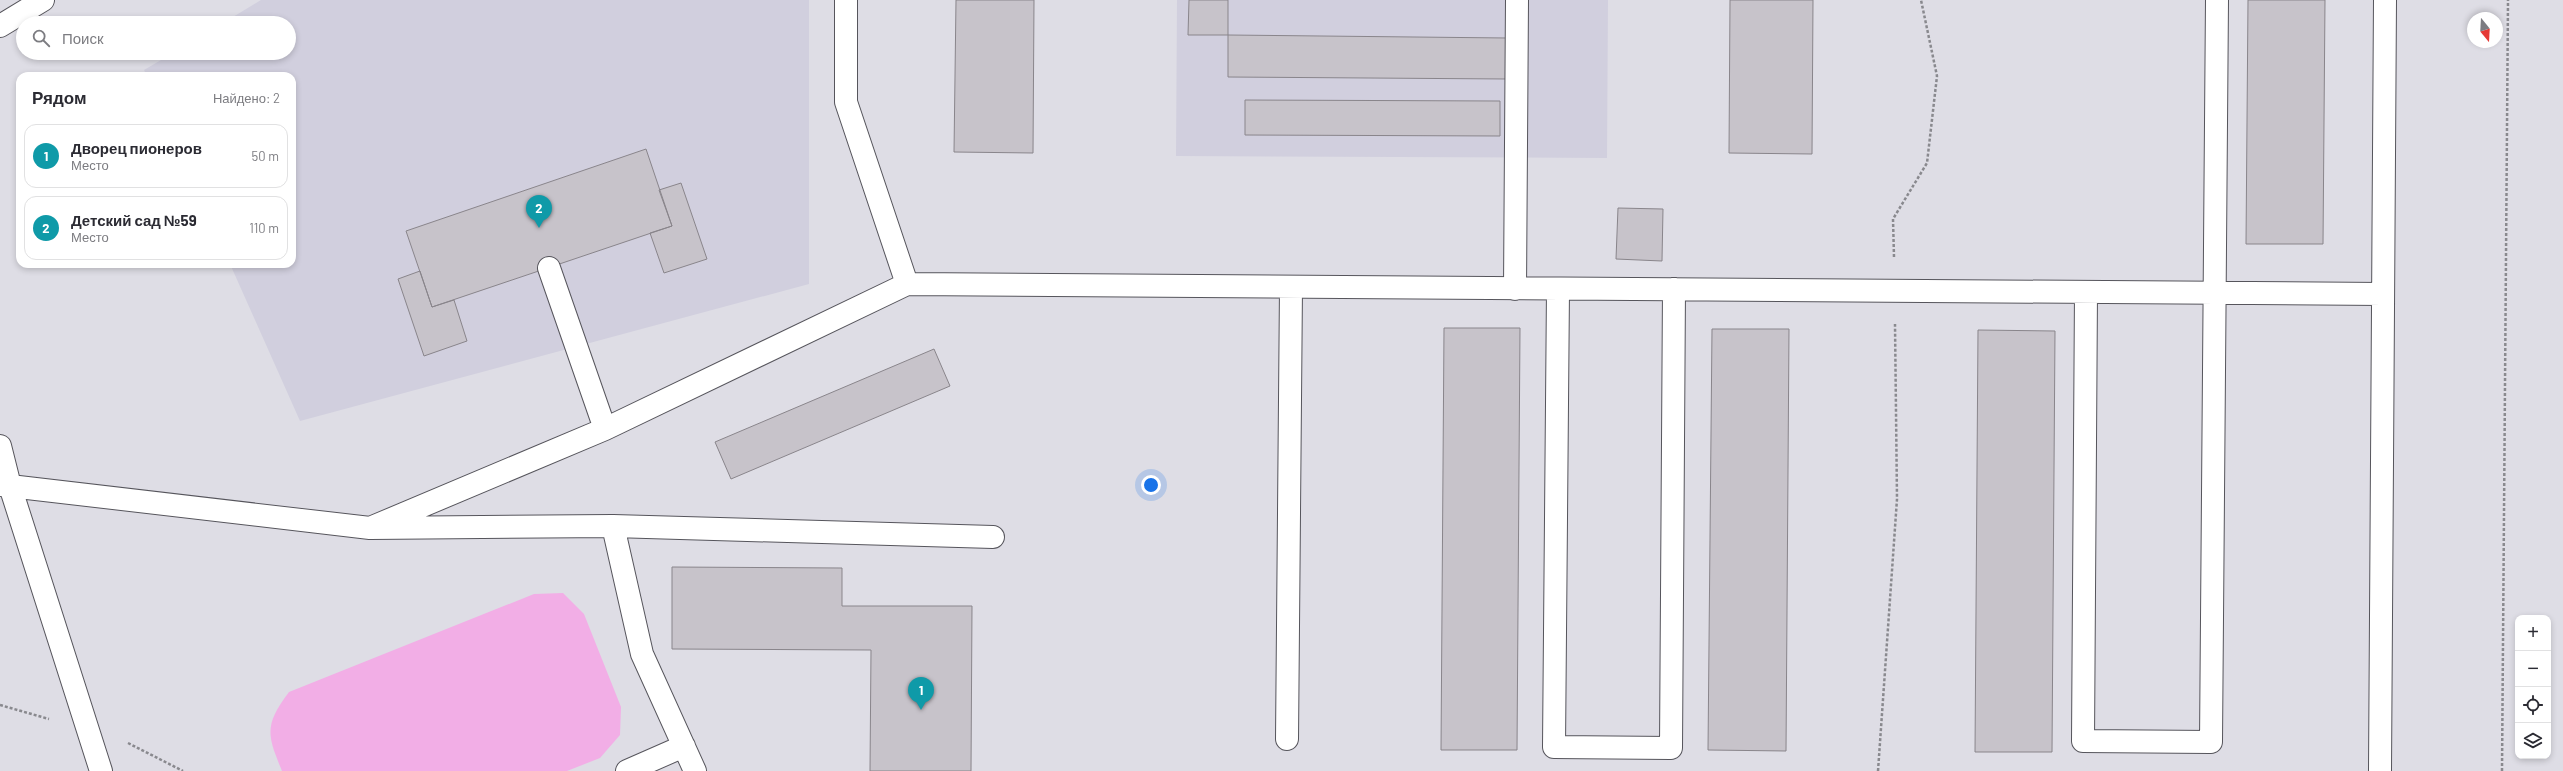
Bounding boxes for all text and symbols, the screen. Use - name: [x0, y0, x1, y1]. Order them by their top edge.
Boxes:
- north arrow: [2467, 12, 2503, 48]
- search box: [16, 16, 296, 60]
- icon: search: [30, 27, 52, 49]
- text: Поиск: [62, 29, 104, 47]
- text: Рядом: [32, 87, 87, 107]
- text: Найдено: 2: [213, 90, 280, 106]
- text: Дворец пионеров: [71, 139, 202, 157]
- text: 1: [44, 148, 48, 164]
- text: 50 m: [252, 148, 279, 164]
- text: Место: [71, 157, 109, 173]
- pin: 2: [526, 195, 552, 228]
- text: Детский сад №59: [71, 211, 197, 229]
- text: 2: [42, 220, 50, 236]
- text: 110 m: [249, 220, 279, 236]
- text: Место: [71, 229, 109, 245]
- your location: [1141, 475, 1161, 495]
- map controls: [2515, 615, 2551, 759]
- button: +: [2515, 615, 2551, 651]
- button: −: [2515, 651, 2551, 687]
- pin: 1: [908, 677, 934, 710]
- button: locate: [2515, 687, 2551, 723]
- button: layers: [2515, 723, 2551, 759]

